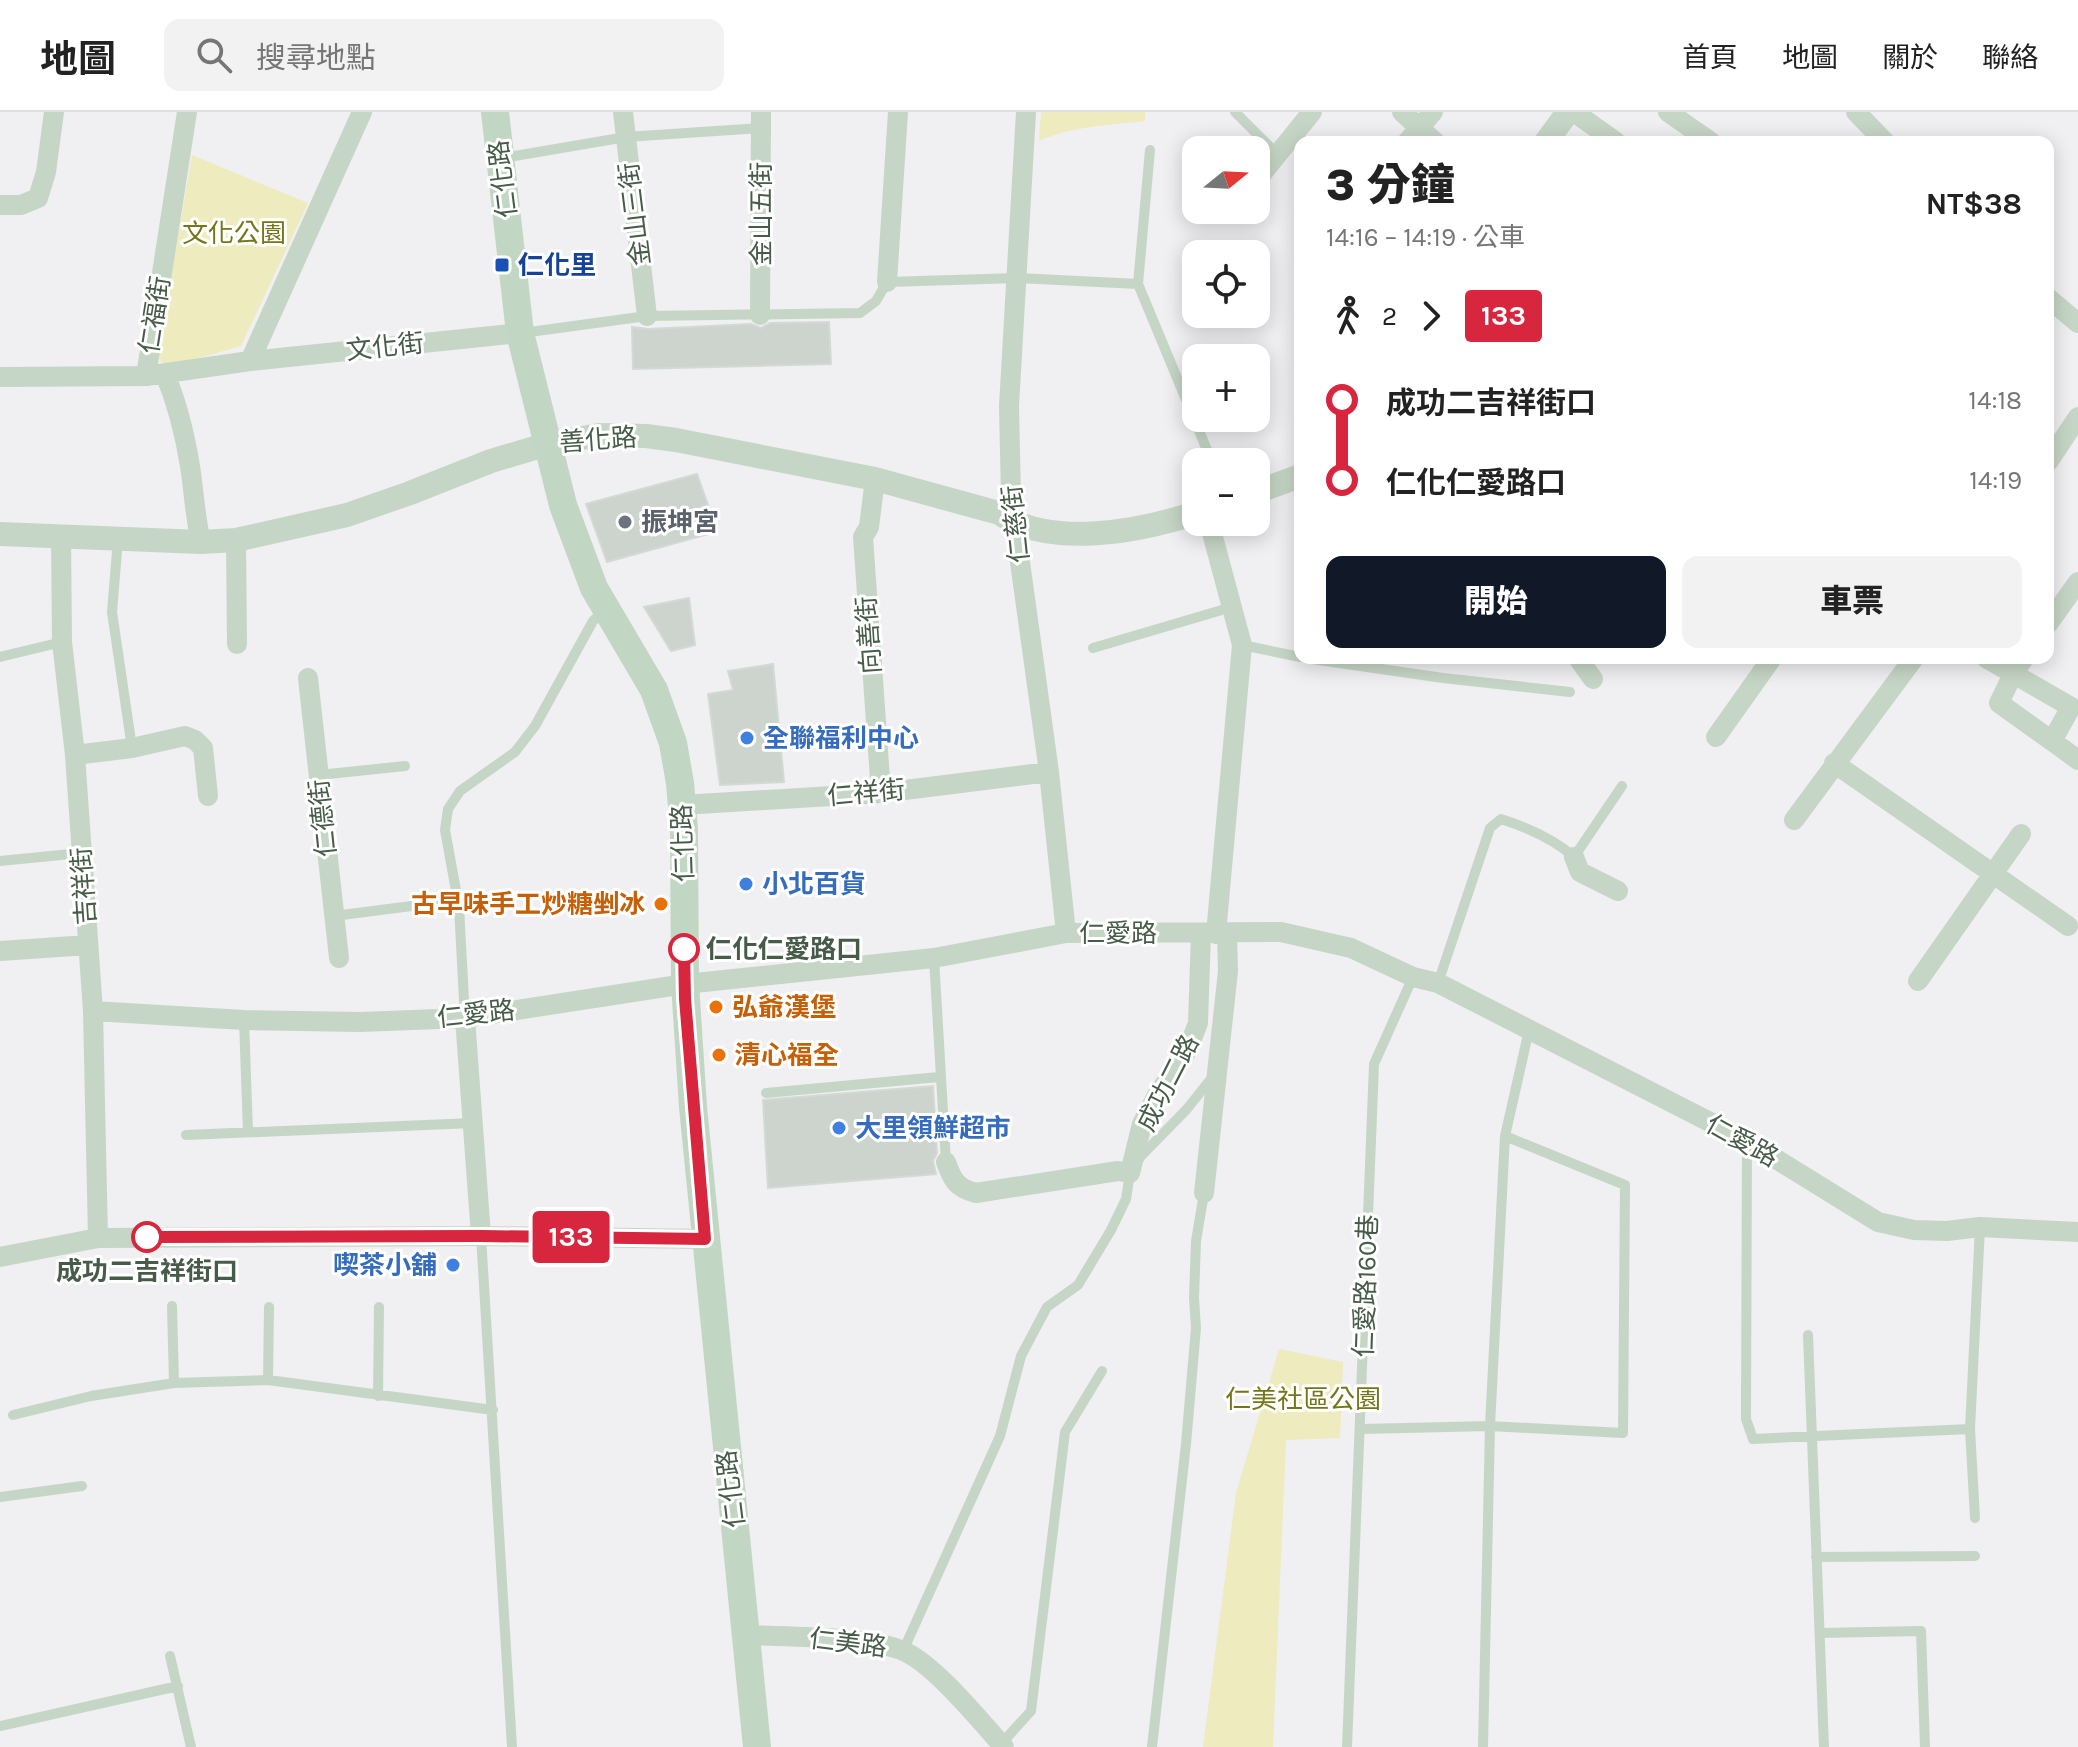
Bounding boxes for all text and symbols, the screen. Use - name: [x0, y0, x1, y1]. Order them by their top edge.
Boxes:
- search box: [164, 19, 724, 91]
- icon: search: [192, 33, 236, 77]
- text: 地圖: [40, 37, 116, 82]
- text: 搜尋地點: [256, 40, 376, 76]
- text: 首頁: [1682, 41, 1738, 74]
- text: 地圖: [1782, 41, 1838, 74]
- text: 關於: [1882, 41, 1938, 74]
- text: 聯絡: [1982, 41, 2038, 74]
- north arrow: [1182, 136, 1270, 224]
- map controls: [1182, 136, 1270, 536]
- street label: 仁化路: [483, 138, 523, 220]
- street label: 金山三街: [613, 160, 657, 268]
- text: 3 分鐘: [1326, 160, 1455, 211]
- street label: 金山五街: [746, 162, 777, 266]
- text: NT$38: [1926, 186, 2022, 222]
- park label: 文化公園: [182, 218, 286, 249]
- text: 14:16 – 14:19 · 公車: [1326, 222, 1525, 253]
- button: locate: [1182, 240, 1270, 328]
- place label: 仁化里: [518, 250, 596, 281]
- marker: 仁化里: [493, 256, 511, 274]
- street label: 仁福街: [134, 274, 176, 356]
- icon: walk: [1326, 294, 1370, 338]
- icon: forward: [1409, 294, 1453, 338]
- text: 133: [1481, 299, 1526, 332]
- text: 2: [1382, 301, 1397, 332]
- street label: 文化街: [345, 328, 425, 366]
- button: +: [1182, 344, 1270, 432]
- text: 成功二吉祥街口: [1386, 385, 1596, 421]
- text: 14:18: [1968, 385, 2022, 416]
- street label: 善化路: [558, 422, 638, 458]
- button: −: [1182, 448, 1270, 536]
- text: 仁化仁愛路口: [1386, 465, 1566, 501]
- text: 14:19: [1969, 465, 2022, 496]
- street label: 仁慈街: [997, 484, 1035, 564]
- place label: 振坤宮: [641, 507, 719, 538]
- marker: 振坤宮: [616, 513, 634, 531]
- button: 開始: [1326, 556, 1666, 648]
- button: 車票: [1682, 556, 2022, 648]
- street label: 向善街: [851, 595, 887, 675]
- place label: 全聯福利中心: [763, 723, 919, 754]
- marker: 全聯福利中心: [738, 729, 756, 747]
- street label: 仁祥街: [826, 774, 906, 812]
- street label: 仁德街: [304, 778, 342, 858]
- street label: 仁化路: [666, 803, 700, 883]
- street label: 吉祥街: [66, 846, 102, 926]
- place label: 小北百貨: [762, 869, 866, 900]
- marker: 小北百貨: [737, 875, 755, 893]
- place label: 古早味手工炒糖剉冰: [411, 889, 645, 920]
- marker: 古早味手工炒糖剉冰: [652, 895, 670, 913]
- street label: 仁愛路: [1079, 918, 1157, 949]
- marker: 仁化仁愛路口: [669, 934, 699, 964]
- place label: 仁化仁愛路口: [706, 934, 862, 965]
- place label: 弘爺漢堡: [732, 992, 836, 1023]
- street label: 仁愛路: [436, 995, 516, 1033]
- marker: 弘爺漢堡: [707, 998, 725, 1016]
- street label: 成功二路: [1131, 1030, 1205, 1136]
- place label: 清心福全: [735, 1040, 839, 1071]
- marker: 清心福全: [710, 1046, 728, 1064]
- street label: 仁愛路: [1700, 1109, 1784, 1173]
- place label: 大里領鮮超市: [855, 1113, 1011, 1144]
- marker: 大里領鮮超市: [830, 1119, 848, 1137]
- line badge: 133: [525, 1211, 617, 1263]
- street label: 仁愛路160巷: [1348, 1214, 1384, 1358]
- text: 133: [549, 1220, 593, 1253]
- marker: 成功二吉祥街口: [132, 1222, 162, 1252]
- place label: 喫茶小舖: [333, 1250, 437, 1281]
- place label: 成功二吉祥街口: [56, 1256, 238, 1287]
- marker: 喫茶小舖: [444, 1256, 462, 1274]
- park label: 仁美社區公園: [1225, 1384, 1381, 1415]
- street label: 仁化路: [711, 1448, 751, 1530]
- street label: 仁美路: [807, 1623, 889, 1663]

